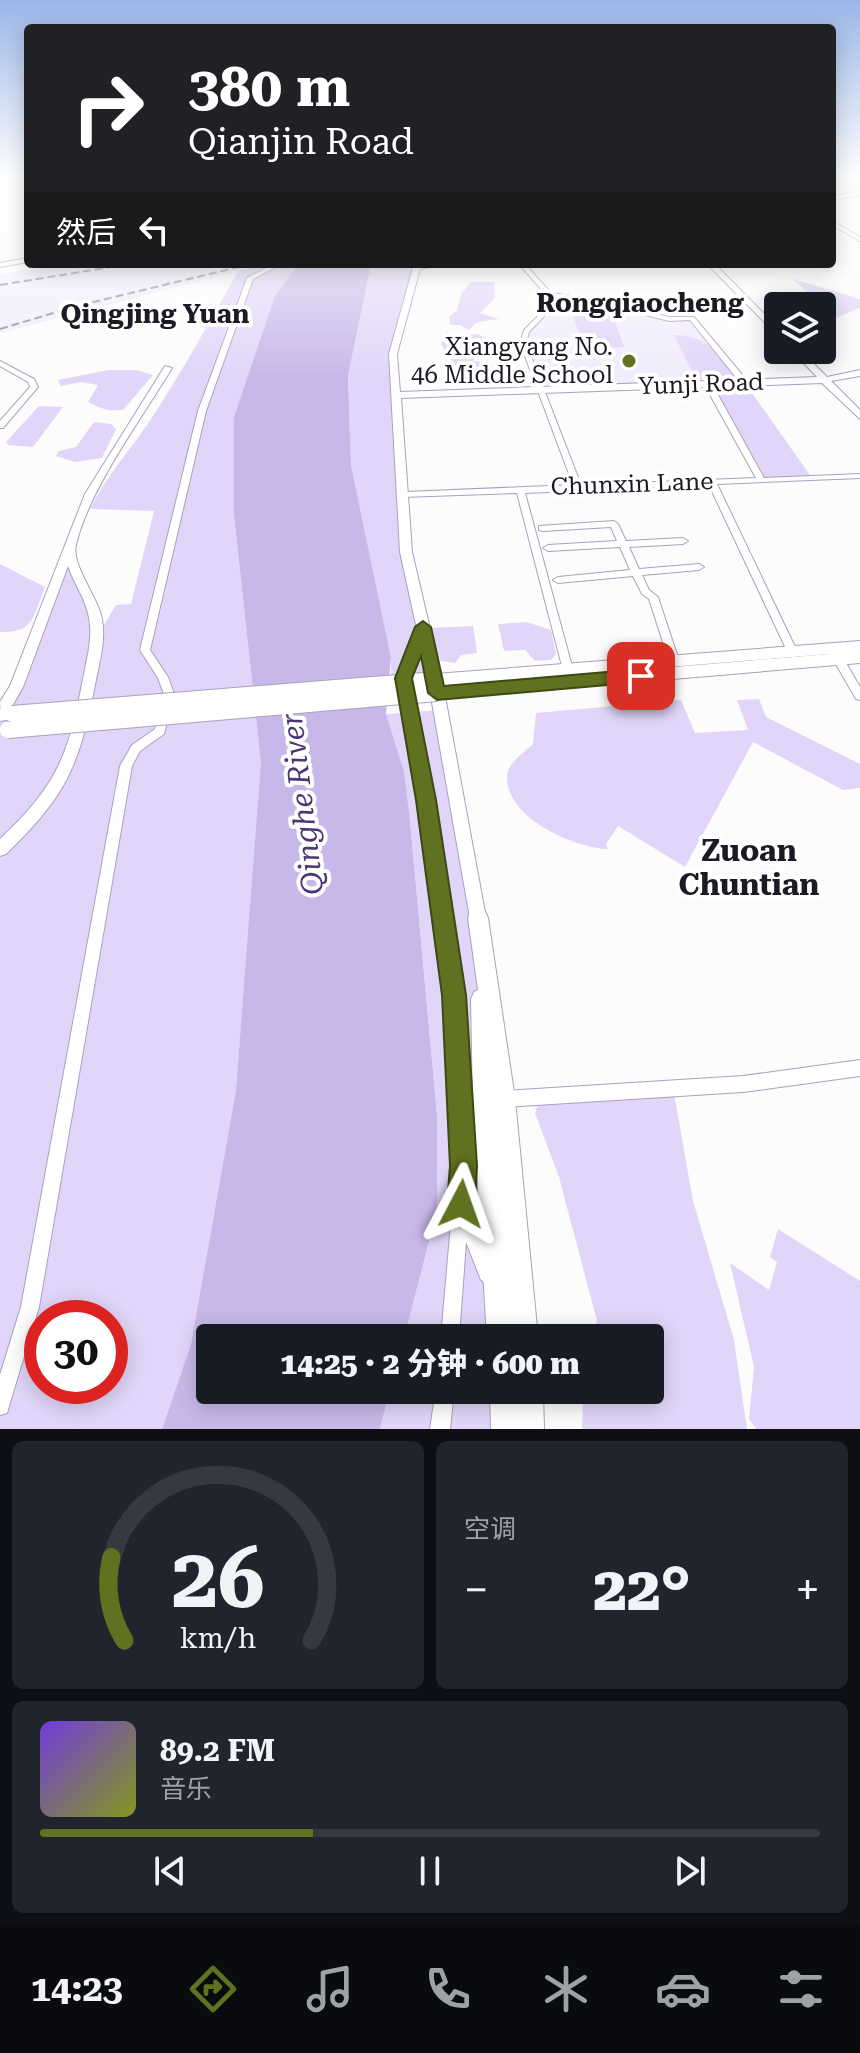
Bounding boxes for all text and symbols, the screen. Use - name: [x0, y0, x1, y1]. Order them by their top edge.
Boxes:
- text: 380 m: [188, 54, 350, 120]
- icon: right: [56, 56, 160, 160]
- text: Qianjin Road: [188, 121, 414, 163]
- icon: left: [132, 208, 176, 252]
- text: 然后: [56, 215, 116, 250]
- district label: Rongqiaocheng: [536, 288, 744, 318]
- map controls: [764, 292, 836, 364]
- button: layers: [764, 292, 836, 364]
- district label: Qingjing Yuan: [61, 299, 249, 329]
- place label: Xiangyang No. 46 Middle School: [411, 333, 613, 389]
- marker: Xiangyang No. 46 Middle School: [620, 352, 638, 370]
- street label: Yunji Road: [638, 368, 764, 400]
- street label: Chunxin Lane: [550, 467, 714, 501]
- pin: [607, 642, 675, 710]
- icon: arrive: [619, 654, 663, 698]
- water label: Qinghe River: [273, 711, 331, 897]
- district label: Zuoan Chuntian: [679, 833, 819, 902]
- position arrow: [419, 1162, 503, 1246]
- speed limit sign: 30: [24, 1300, 128, 1404]
- text: 14:25 · 2 分钟 · 600 m: [280, 1346, 580, 1381]
- text: 空调: [464, 1514, 516, 1544]
- text: 26: [171, 1530, 265, 1627]
- text: 22°: [593, 1554, 691, 1625]
- text: −: [464, 1564, 489, 1616]
- text: +: [795, 1564, 820, 1616]
- text: km/h: [180, 1621, 256, 1655]
- text: 89.2 FM: [160, 1733, 275, 1768]
- text: 音乐: [160, 1774, 212, 1804]
- icon: previous: [148, 1849, 192, 1893]
- icon: pause: [408, 1849, 452, 1893]
- icon: next: [668, 1849, 712, 1893]
- icon: directions: [185, 1961, 241, 2017]
- icon: music: [302, 1961, 358, 2017]
- icon: phone: [420, 1961, 476, 2017]
- icon: climate: [538, 1961, 594, 2017]
- icon: car: [655, 1961, 711, 2017]
- icon: filters: [773, 1961, 829, 2017]
- text: 14:23: [31, 1968, 123, 2010]

